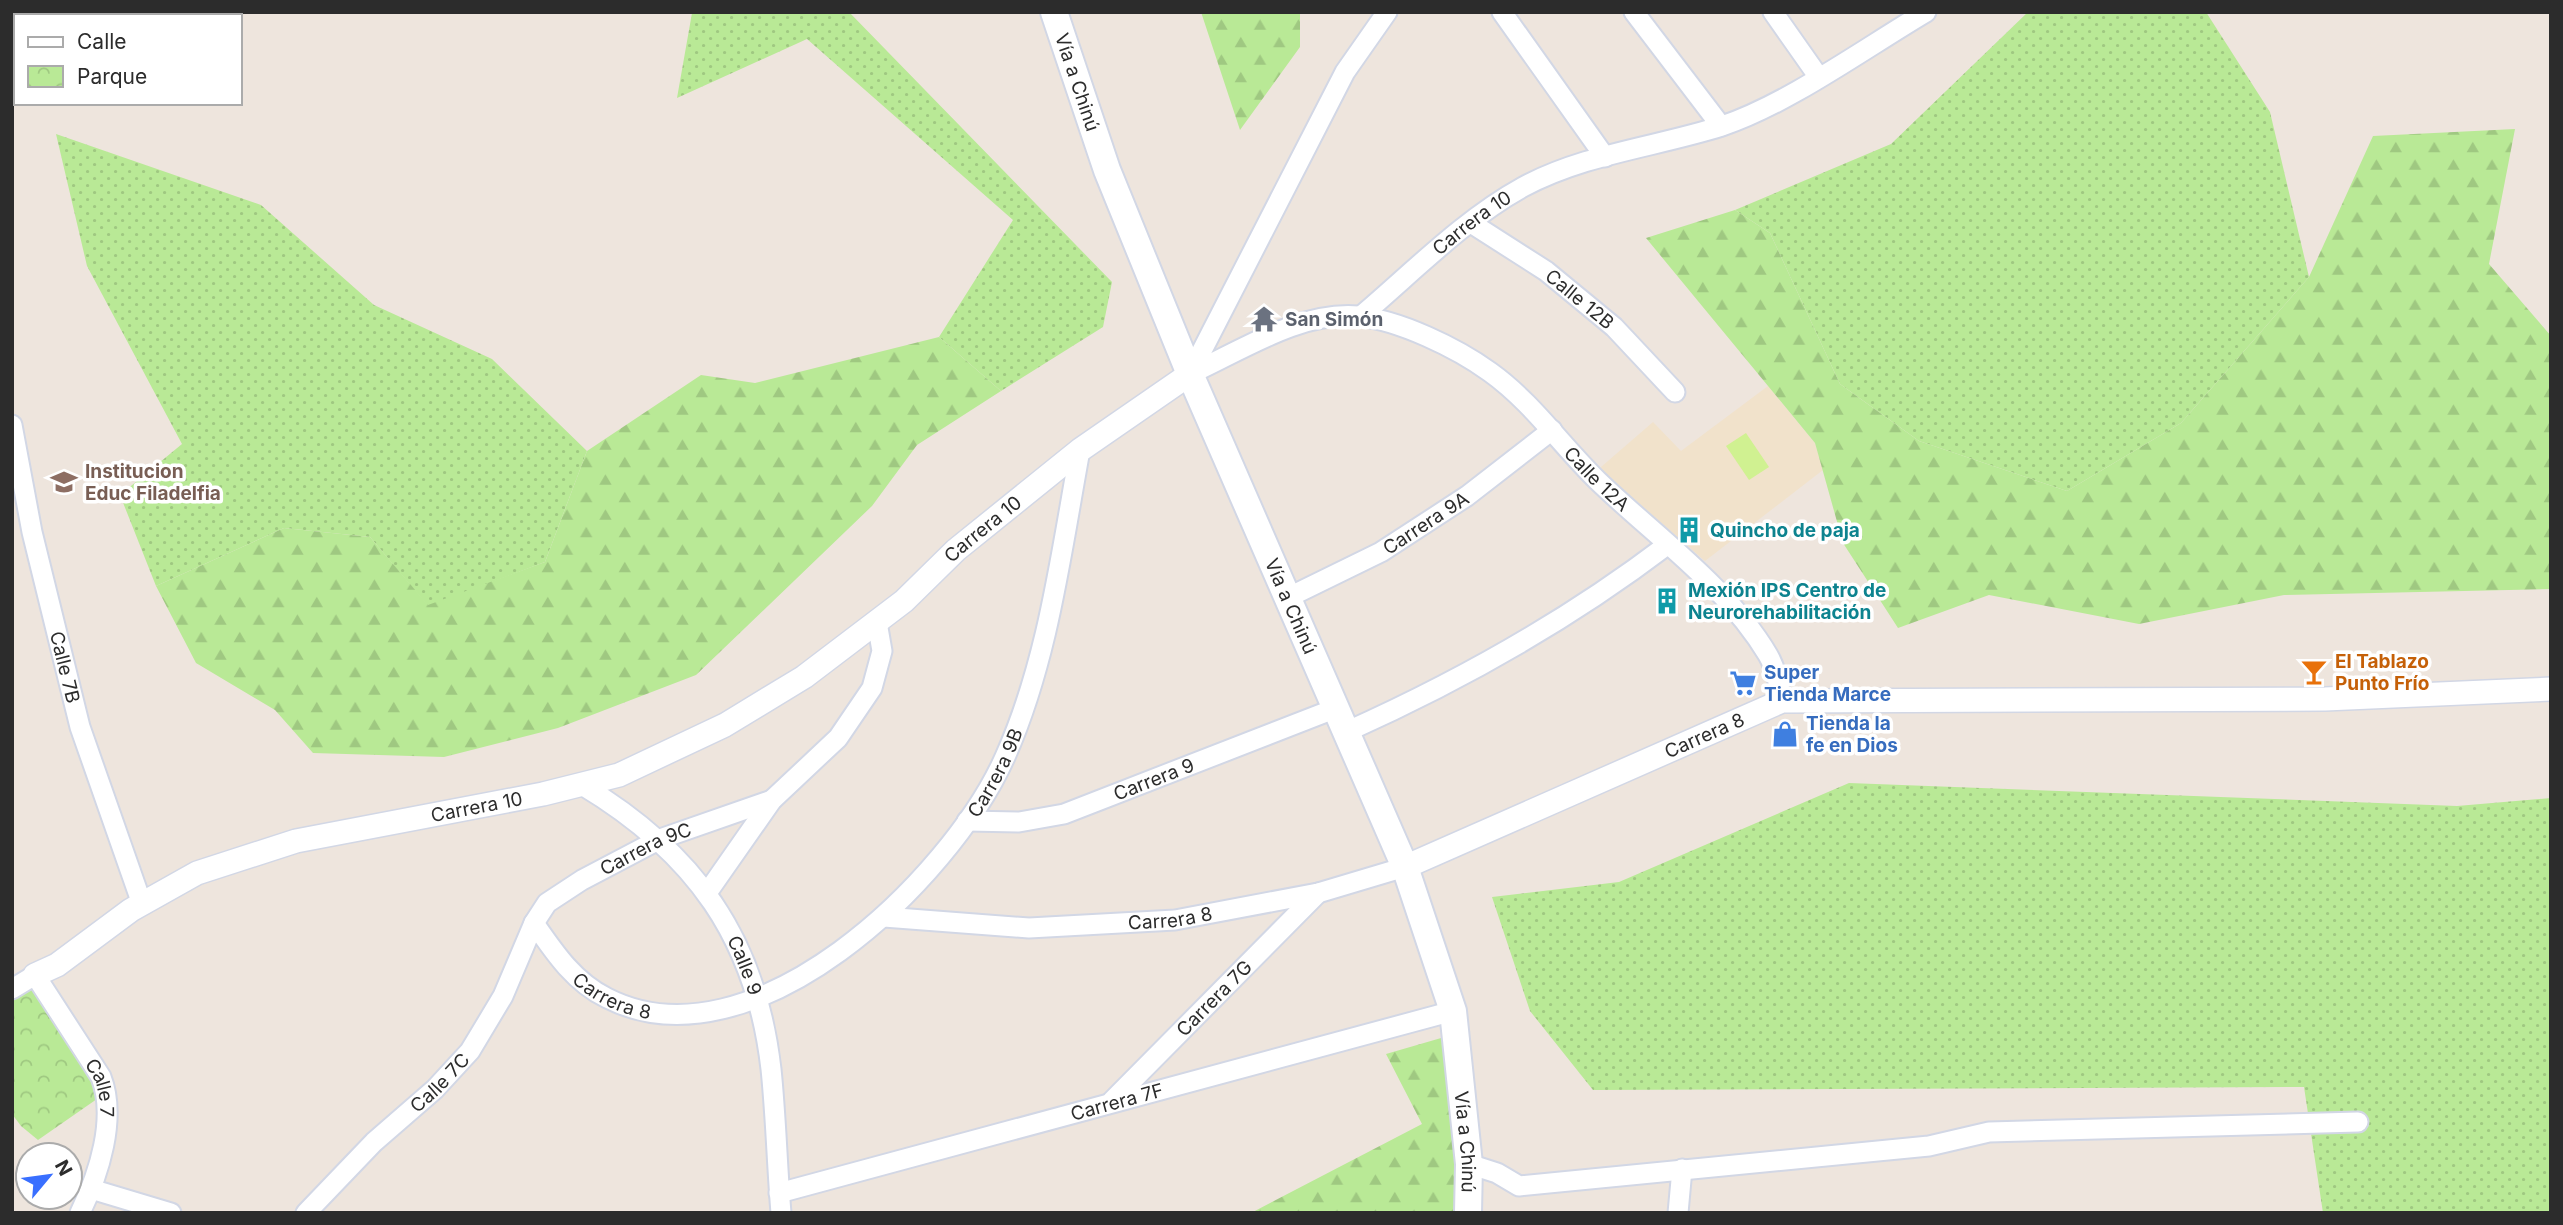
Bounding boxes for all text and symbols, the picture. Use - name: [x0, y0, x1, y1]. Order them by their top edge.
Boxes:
- legend: [14, 14, 242, 105]
- text: Calle: [77, 29, 127, 54]
- street label: Vía a Chinú: [1050, 30, 1105, 134]
- text: Parque: [77, 64, 147, 89]
- street label: Carrera 10: [1428, 185, 1515, 260]
- street label: Calle 12B: [1541, 264, 1619, 334]
- temple icon: San Simón: [1249, 304, 1279, 334]
- place label: San Simón: [1285, 308, 1383, 331]
- street label: Calle 12A: [1560, 442, 1634, 516]
- place label: Institucion Educ Filadelfia: [85, 460, 221, 505]
- school or university icon: Institucion Educ Filadelfia: [49, 467, 79, 497]
- street label: Carrera 9A: [1378, 487, 1473, 559]
- street label: Carrera 10: [939, 491, 1026, 567]
- building icon: Quincho de paja: [1674, 515, 1704, 545]
- place label: Quincho de paja: [1710, 519, 1860, 542]
- street label: Vía a Chinú: [1260, 555, 1322, 657]
- place label: Mexión IPS Centro de Neurorehabilitación: [1688, 579, 1886, 624]
- building icon: Mexión IPS Centro de Neurorehabilitación: [1652, 586, 1682, 616]
- street label: Calle 7B: [45, 629, 85, 706]
- place label: El Tablazo Punto Frío: [2335, 650, 2429, 695]
- bar icon: El Tablazo Punto Frío: [2299, 657, 2329, 687]
- place label: Super Tienda Marce: [1764, 661, 1891, 706]
- supermarket icon: Super Tienda Marce: [1728, 668, 1758, 698]
- street label: Carrera 8: [1661, 708, 1748, 763]
- place label: Tienda la fe en Dios: [1806, 712, 1898, 757]
- shop icon: Tienda la fe en Dios: [1770, 719, 1800, 749]
- street label: Carrera 9B: [962, 725, 1027, 821]
- street label: Carrera 9: [1110, 753, 1197, 805]
- street label: Carrera 10: [429, 787, 524, 827]
- street label: Carrera 9C: [596, 818, 694, 880]
- street label: Carrera 8: [1127, 902, 1214, 934]
- street label: Calle 9: [723, 932, 767, 998]
- street label: Carrera 7G: [1171, 955, 1257, 1041]
- street label: Carrera 8: [568, 967, 653, 1024]
- street label: Calle 7C: [405, 1048, 474, 1117]
- street label: Calle 7: [81, 1054, 119, 1117]
- street label: Carrera 7F: [1068, 1078, 1166, 1125]
- street label: Vía a Chinú: [1450, 1090, 1481, 1193]
- north arrow: [14, 1141, 84, 1211]
- text: N: [50, 1156, 77, 1180]

